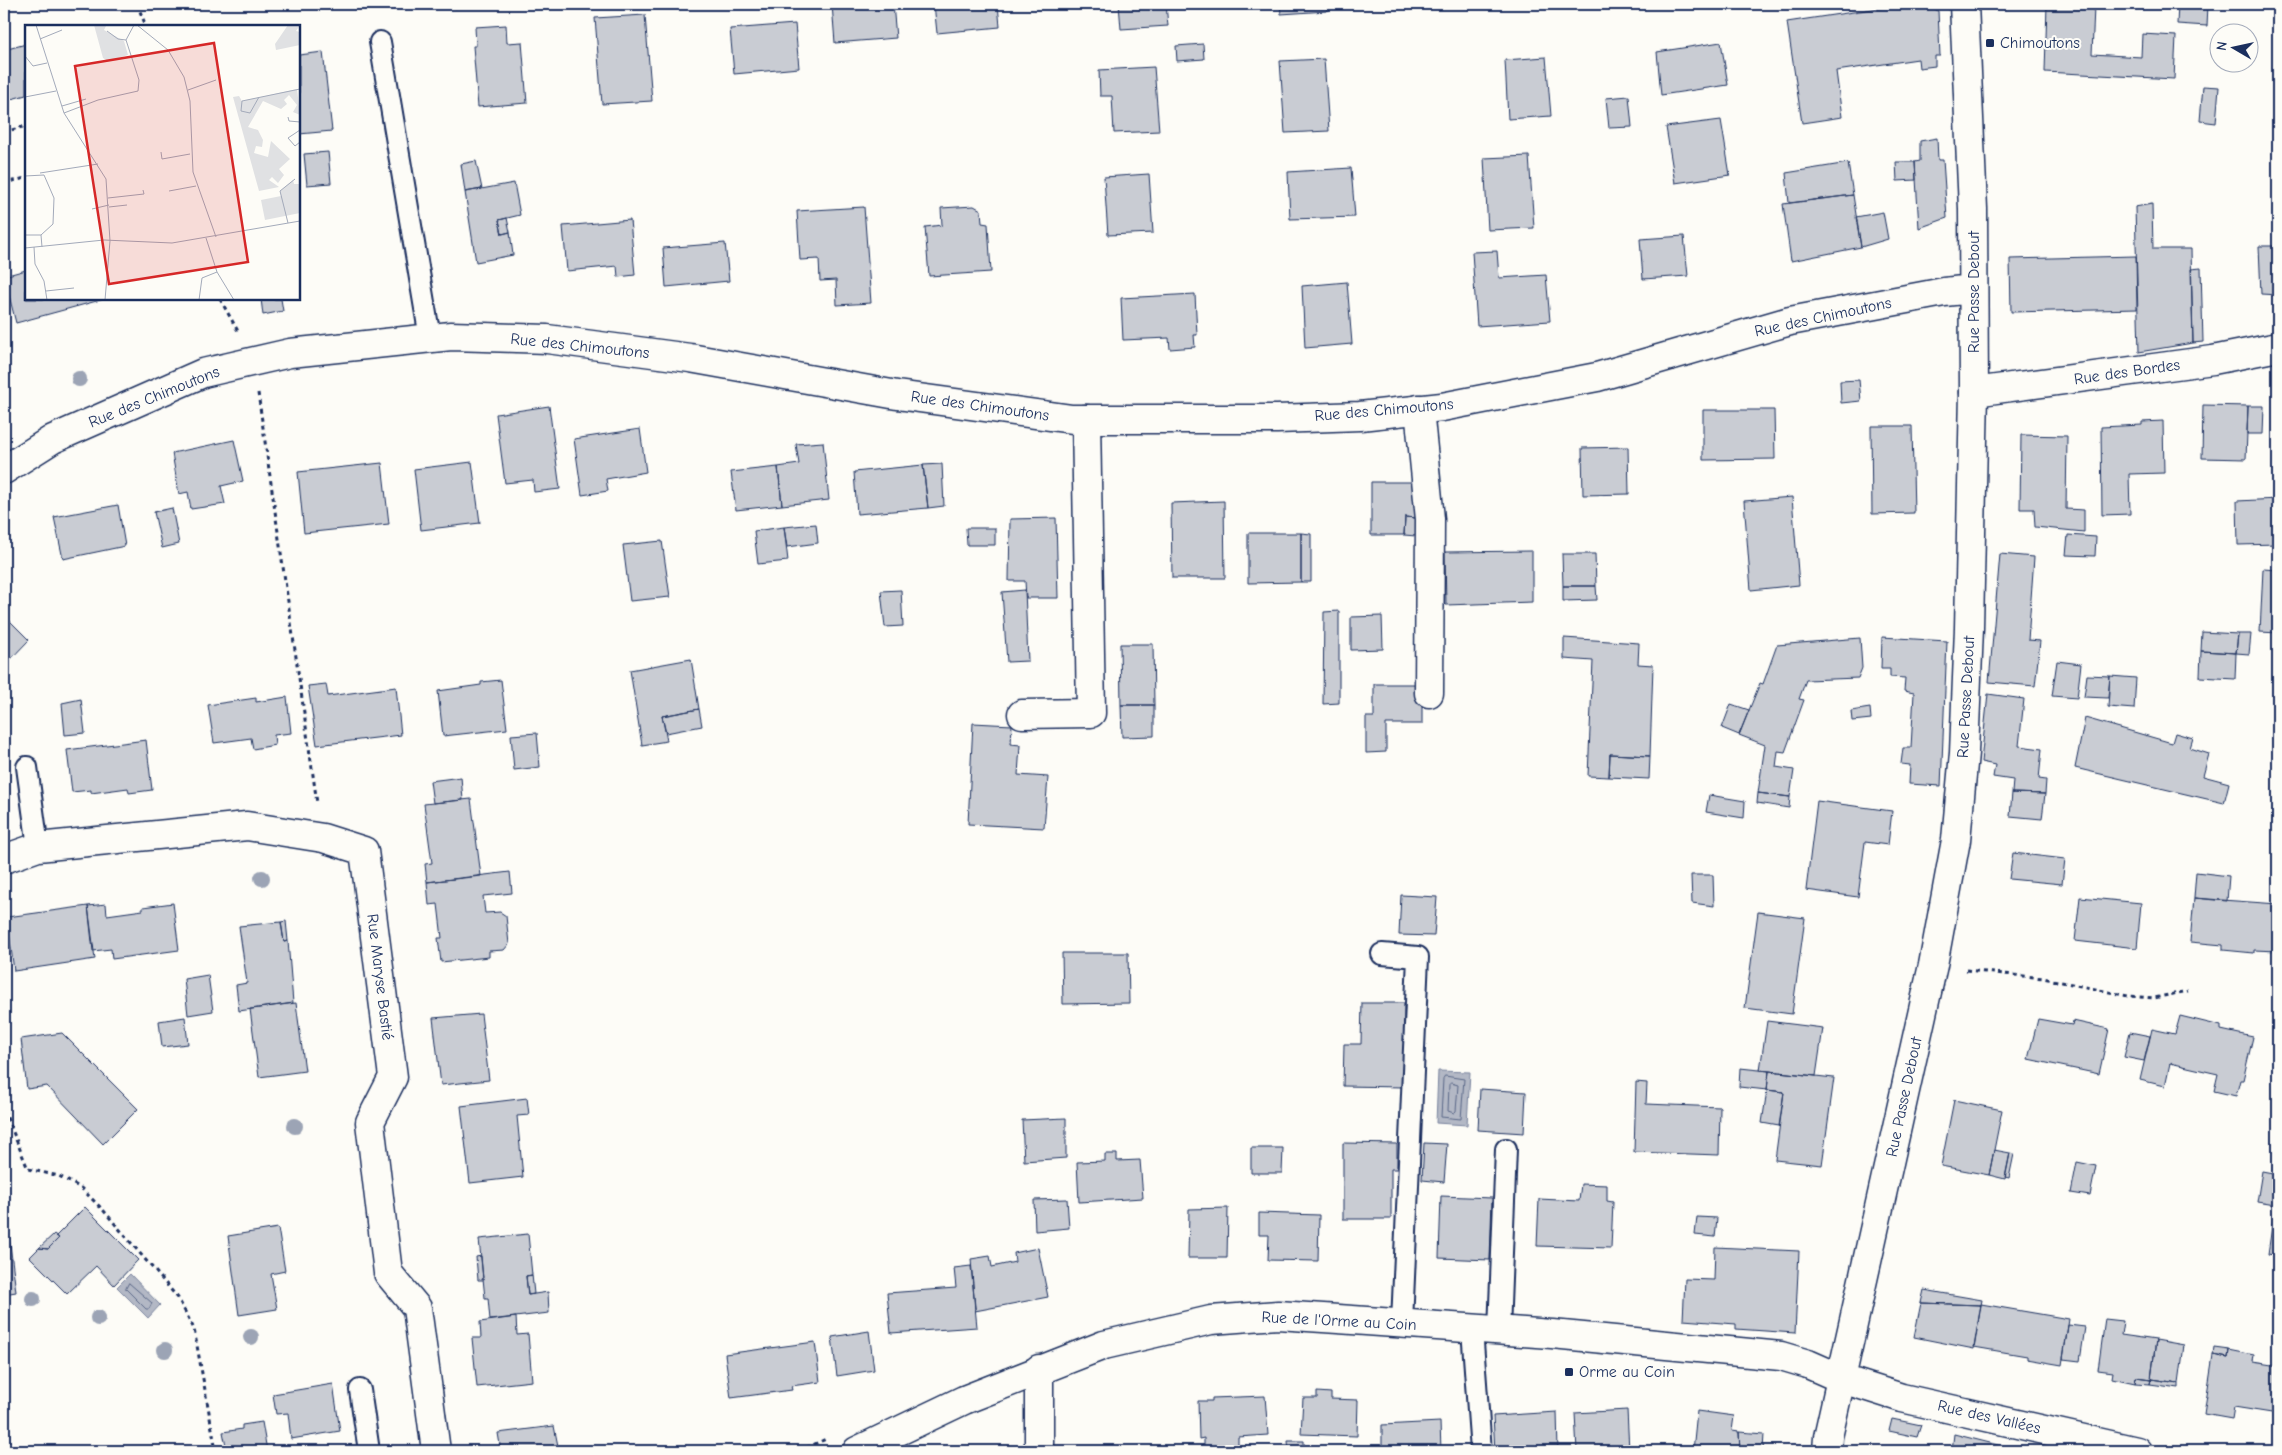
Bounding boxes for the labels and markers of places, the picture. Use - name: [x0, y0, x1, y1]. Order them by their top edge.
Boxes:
- place label: Chimoutons: [2000, 34, 2080, 52]
- marker: Chimoutons: [1984, 37, 1996, 49]
- place label: Orme au Coin: [1579, 1363, 1675, 1381]
- marker: Orme au Coin: [1563, 1366, 1575, 1378]

